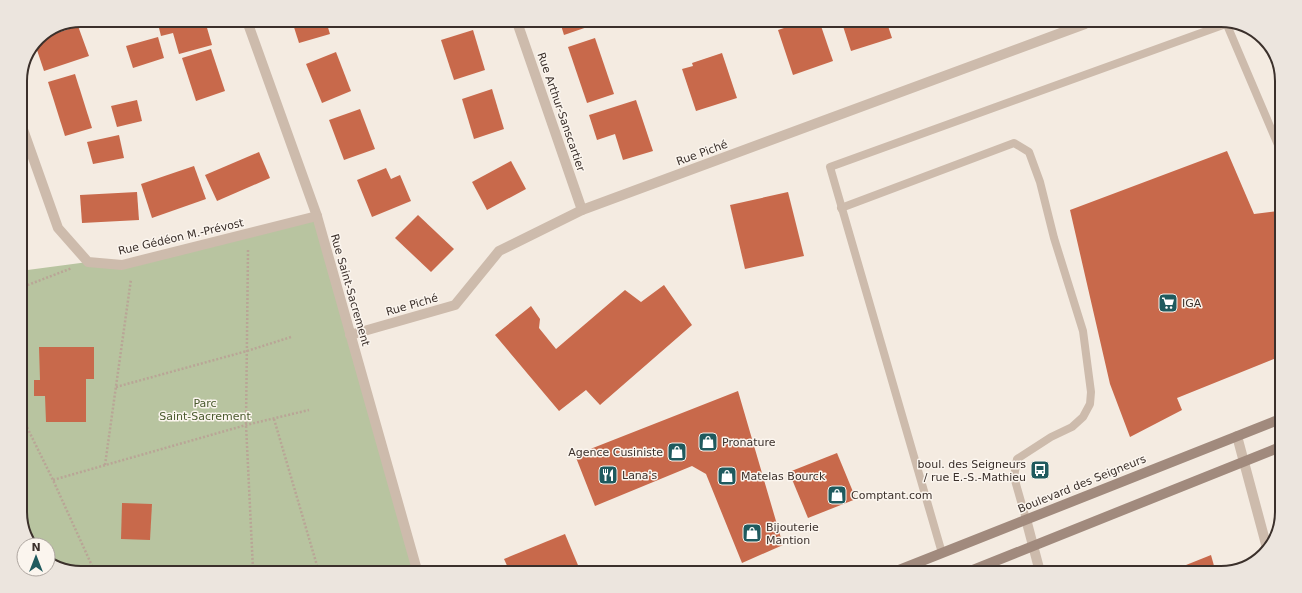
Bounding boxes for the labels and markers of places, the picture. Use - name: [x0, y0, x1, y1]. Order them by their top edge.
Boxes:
- supermarket icon: IGA: [1157, 292, 1179, 314]
- place label: IGA: [1182, 297, 1202, 310]
- shop icon: Pronature: [697, 431, 719, 453]
- place label: Pronature: [722, 436, 776, 449]
- shop icon: Agence Cusiniste: [666, 441, 688, 463]
- place label: Agence Cusiniste: [568, 446, 663, 459]
- place label: boul. des Seigneurs / rue E.-S.-Mathieu: [918, 458, 1026, 484]
- bus stop icon: boul. des Seigneurs / rue E.-S.-Mathieu: [1029, 459, 1051, 481]
- restaurant icon: Lana's: [597, 464, 619, 486]
- shop icon: Matelas Bourck: [716, 465, 738, 487]
- place label: Lana's: [622, 469, 658, 482]
- place label: Matelas Bourck: [741, 470, 826, 483]
- shop icon: Comptant.com: [826, 484, 848, 506]
- place label: Comptant.com: [851, 489, 932, 502]
- place label: Bijouterie Mantion: [766, 521, 819, 547]
- shop icon: Bijouterie Mantion: [741, 522, 763, 544]

